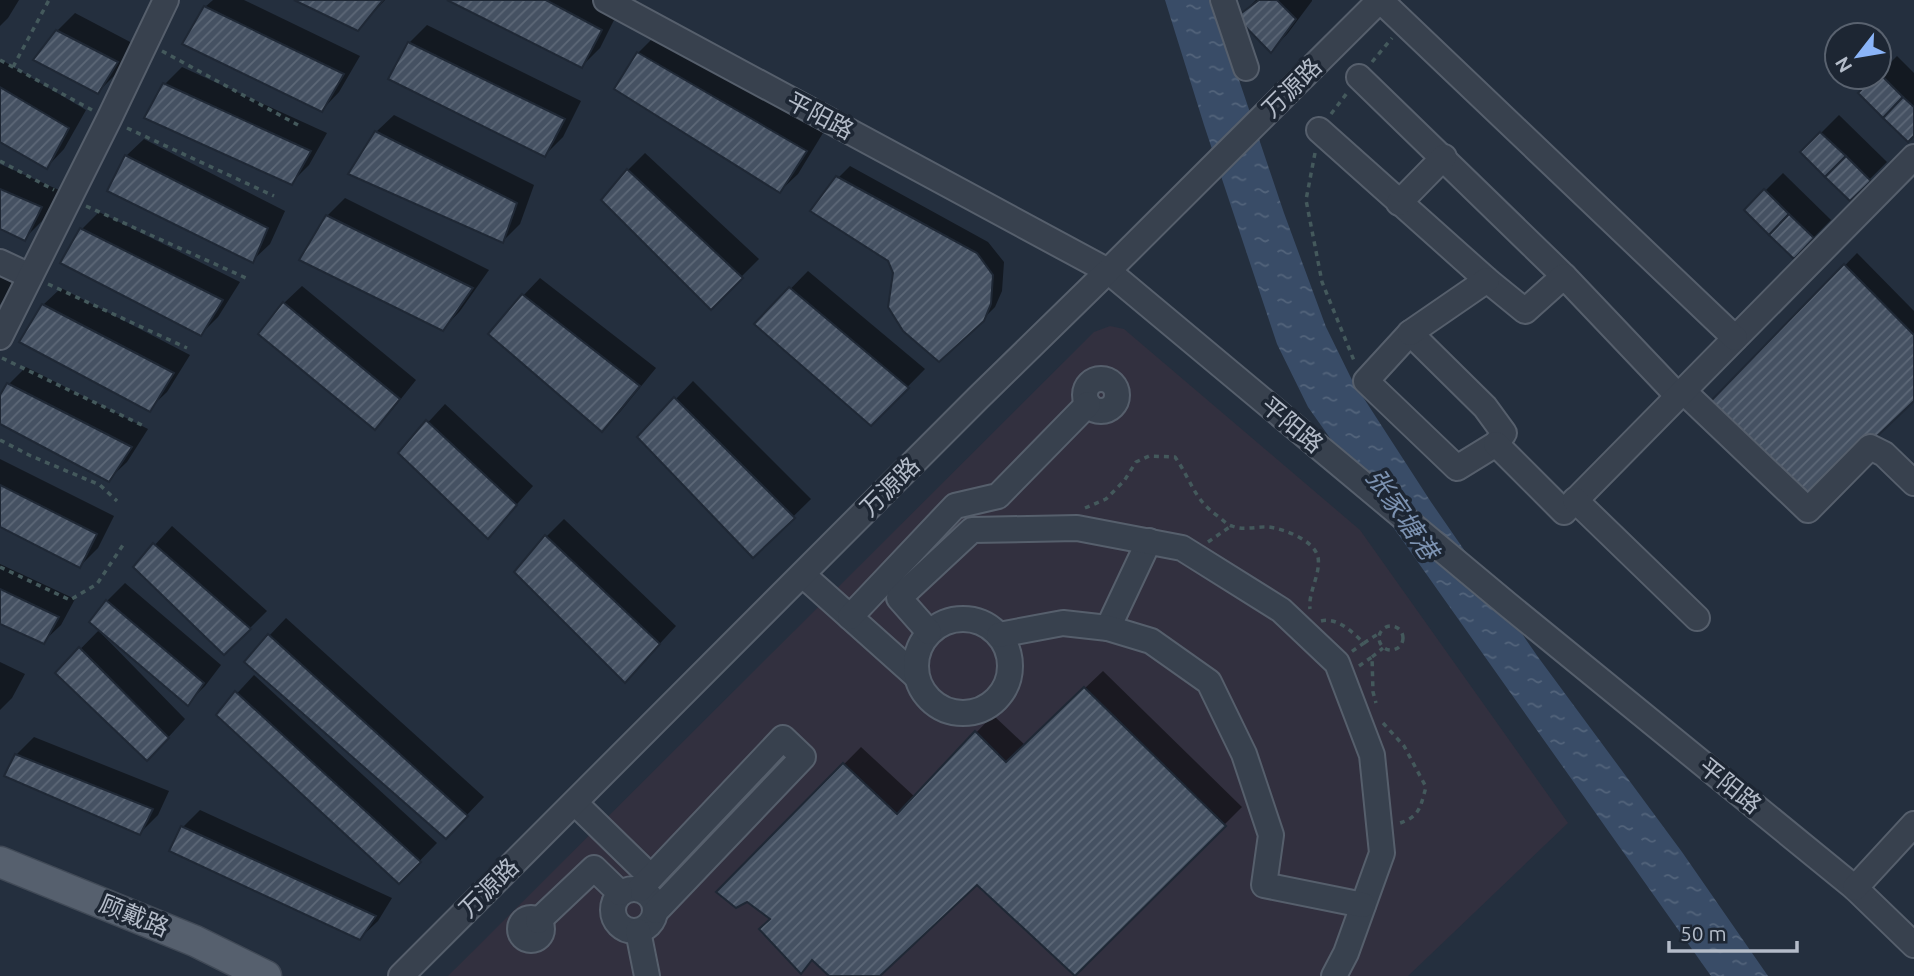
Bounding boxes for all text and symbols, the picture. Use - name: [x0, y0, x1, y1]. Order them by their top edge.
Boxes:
- north arrow: [1823, 21, 1893, 91]
- street label: 万源路: [1257, 53, 1327, 123]
- text: N: [1830, 53, 1857, 77]
- street label: 平阳路: [782, 87, 858, 144]
- street label: 平阳路: [1256, 391, 1329, 458]
- street label: 万源路: [855, 452, 925, 522]
- water label: 张家塘港: [1361, 463, 1446, 568]
- street label: 平阳路: [1694, 752, 1767, 819]
- street label: 万源路: [454, 853, 524, 923]
- street label: 顾戴路: [96, 890, 173, 942]
- scale bar: [1669, 909, 1797, 953]
- text: 50 m: [1680, 921, 1727, 945]

